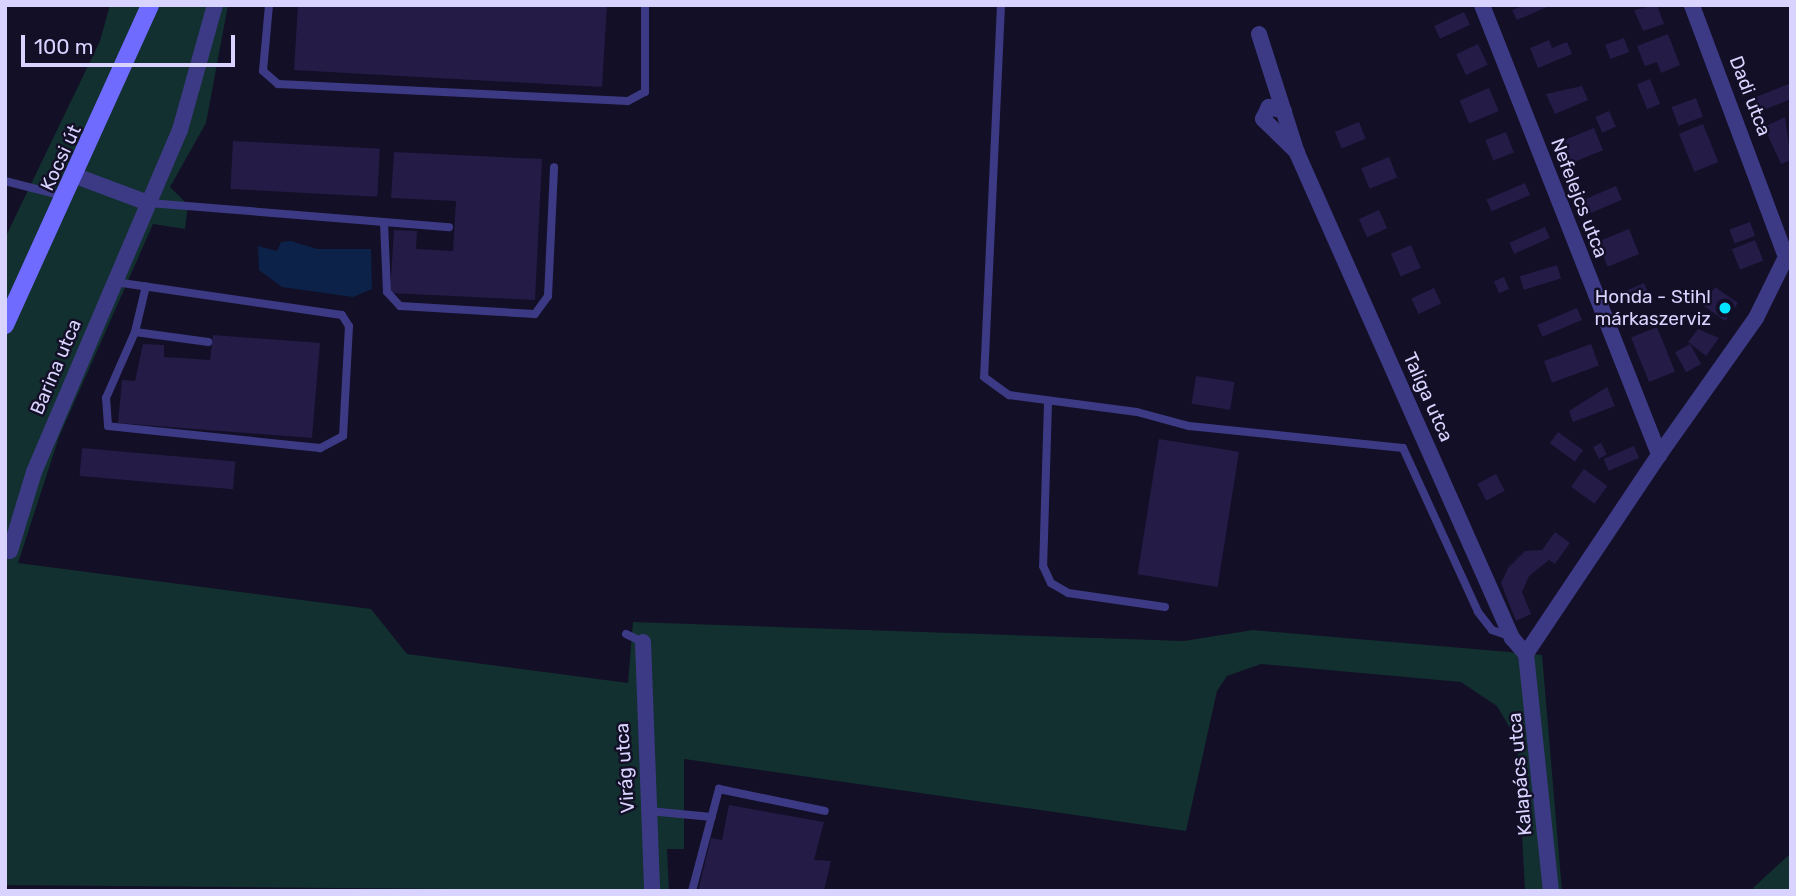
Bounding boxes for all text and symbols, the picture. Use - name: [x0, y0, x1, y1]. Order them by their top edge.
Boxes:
- scale bar: [24, 21, 238, 65]
- text: 100 m: [34, 34, 93, 59]
- street label: Dadi utca: [1724, 53, 1776, 139]
- street label: Kocsi út: [36, 121, 86, 195]
- street label: Nefelejcs utca: [1546, 135, 1612, 261]
- place label: Honda - Stihl márkaszerviz: [1594, 286, 1711, 330]
- marker: Honda - Stihl márkaszerviz: [1717, 300, 1733, 316]
- street label: Barina utca: [26, 316, 86, 418]
- street label: Taliga utca: [1398, 349, 1458, 445]
- street label: Kalapács utca: [1503, 712, 1537, 836]
- street label: Virág utca: [610, 722, 640, 814]

